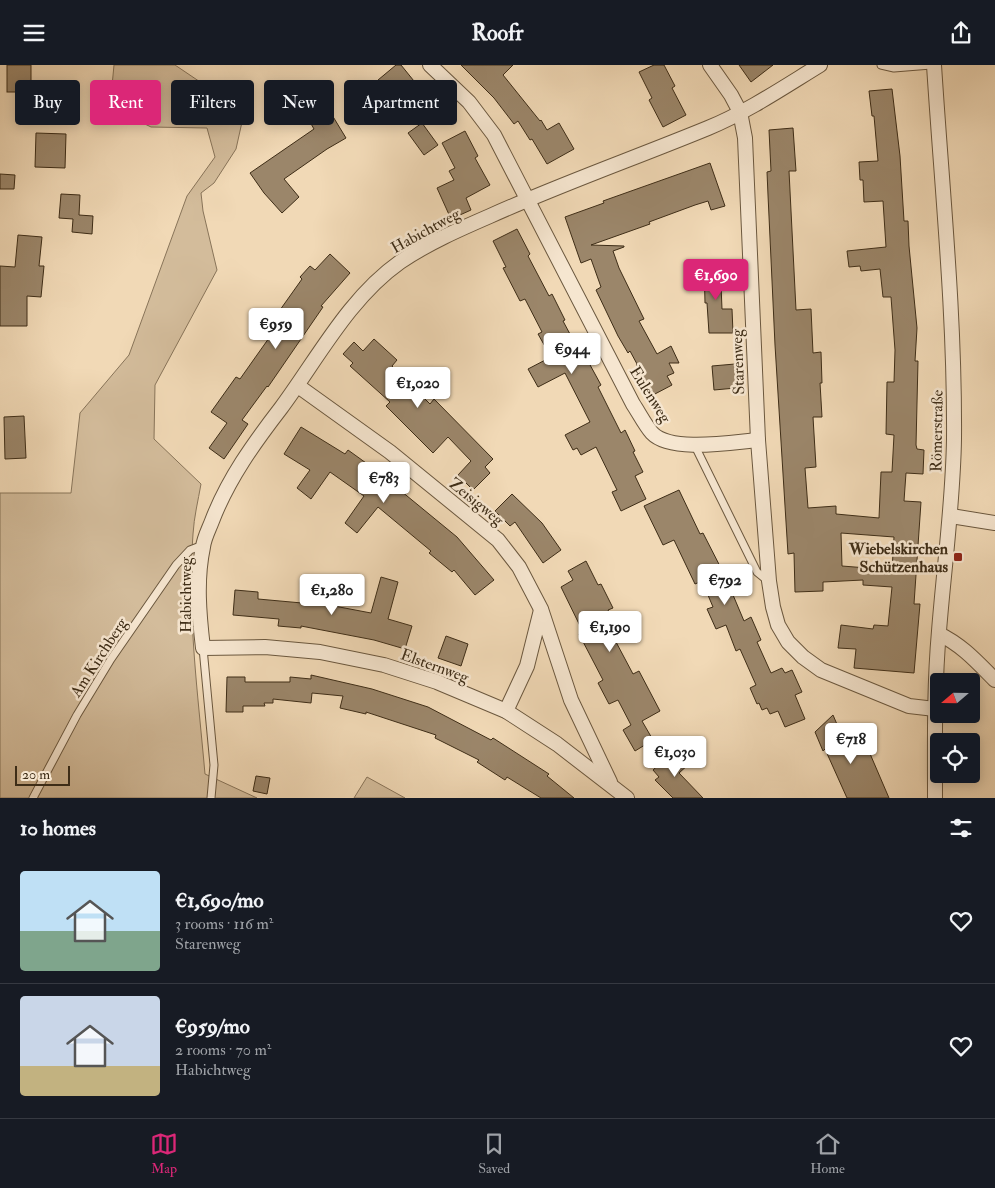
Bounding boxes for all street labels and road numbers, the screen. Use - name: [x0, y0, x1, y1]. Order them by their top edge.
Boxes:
- street label: Habichtweg: [387, 203, 465, 258]
- street label: Starenweg: [727, 328, 749, 395]
- street label: Eulenweg: [625, 363, 676, 427]
- street label: Römerstraße: [926, 389, 948, 472]
- street label: Zeisigweg: [445, 474, 509, 531]
- street label: Habichtweg: [176, 556, 196, 633]
- street label: Am Kirchberg: [65, 613, 132, 702]
- street label: Elsternweg: [398, 644, 473, 688]

